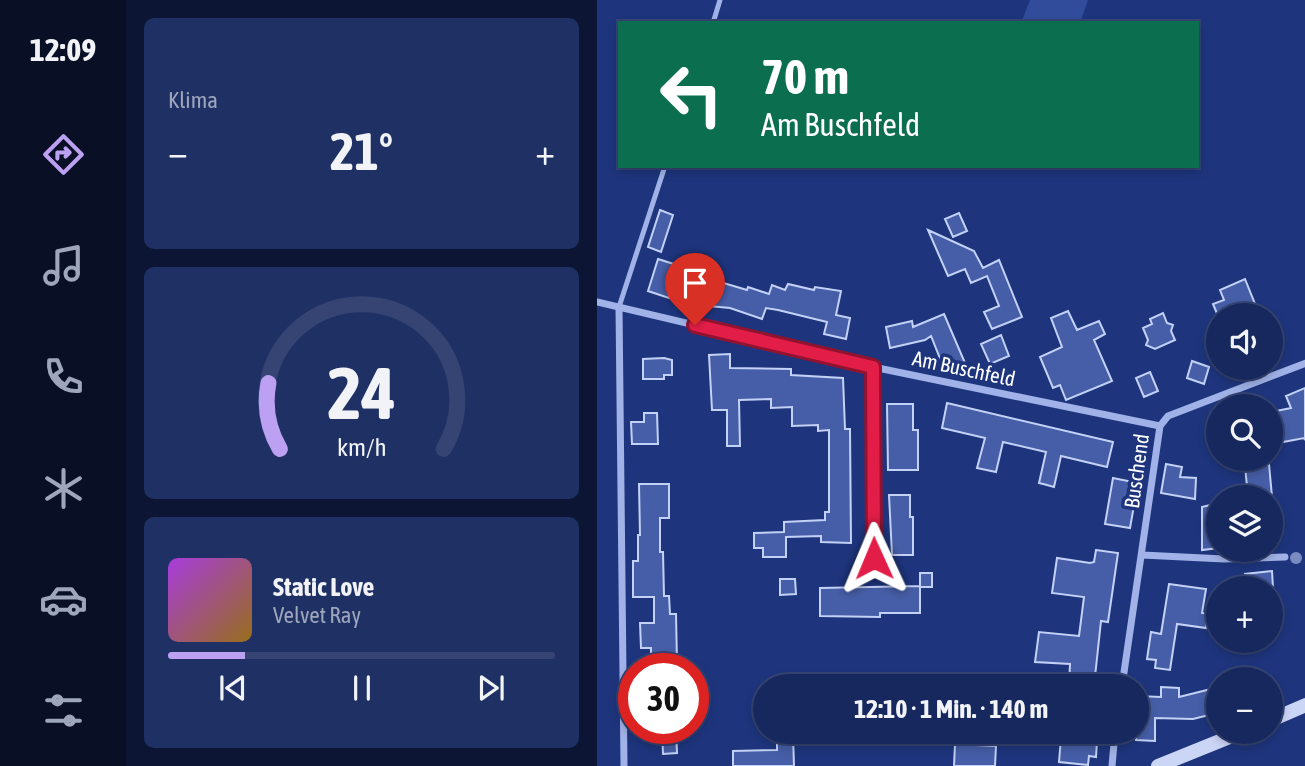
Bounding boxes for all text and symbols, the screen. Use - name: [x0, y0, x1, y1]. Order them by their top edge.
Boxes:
- text: 12:09: [30, 31, 96, 68]
- text: 70 m: [761, 48, 849, 104]
- icon: left: [646, 49, 737, 140]
- text: Klima: [168, 87, 218, 113]
- text: Am Buschfeld: [761, 106, 920, 143]
- text: 21°: [330, 121, 393, 181]
- icon: directions: [39, 130, 88, 179]
- text: −: [168, 130, 188, 173]
- text: +: [535, 130, 555, 173]
- icon: music: [39, 241, 88, 290]
- pin: [665, 253, 725, 325]
- icon: arrive: [676, 264, 714, 302]
- map controls: [1206, 303, 1283, 744]
- button: sound: [1206, 303, 1283, 380]
- street label: Am Buschfeld: [910, 345, 1018, 391]
- text: 24: [327, 351, 396, 434]
- icon: phone: [39, 352, 88, 401]
- button: search: [1206, 394, 1283, 471]
- street label: Buschend: [1119, 432, 1153, 510]
- text: km/h: [337, 433, 386, 461]
- icon: climate: [39, 464, 88, 513]
- button: layers: [1206, 485, 1283, 562]
- position arrow: [837, 521, 911, 595]
- text: Static Love: [273, 572, 374, 602]
- icon: car: [39, 575, 88, 624]
- button: +: [1206, 576, 1283, 653]
- text: Velvet Ray: [273, 602, 361, 628]
- speed limit sign: 30: [618, 653, 709, 744]
- button: −: [1206, 667, 1283, 744]
- icon: previous: [214, 669, 252, 707]
- icon: pause: [343, 669, 381, 707]
- icon: next: [472, 669, 510, 707]
- icon: filters: [39, 686, 88, 735]
- text: 12:10 · 1 Min. · 140 m: [854, 694, 1048, 724]

